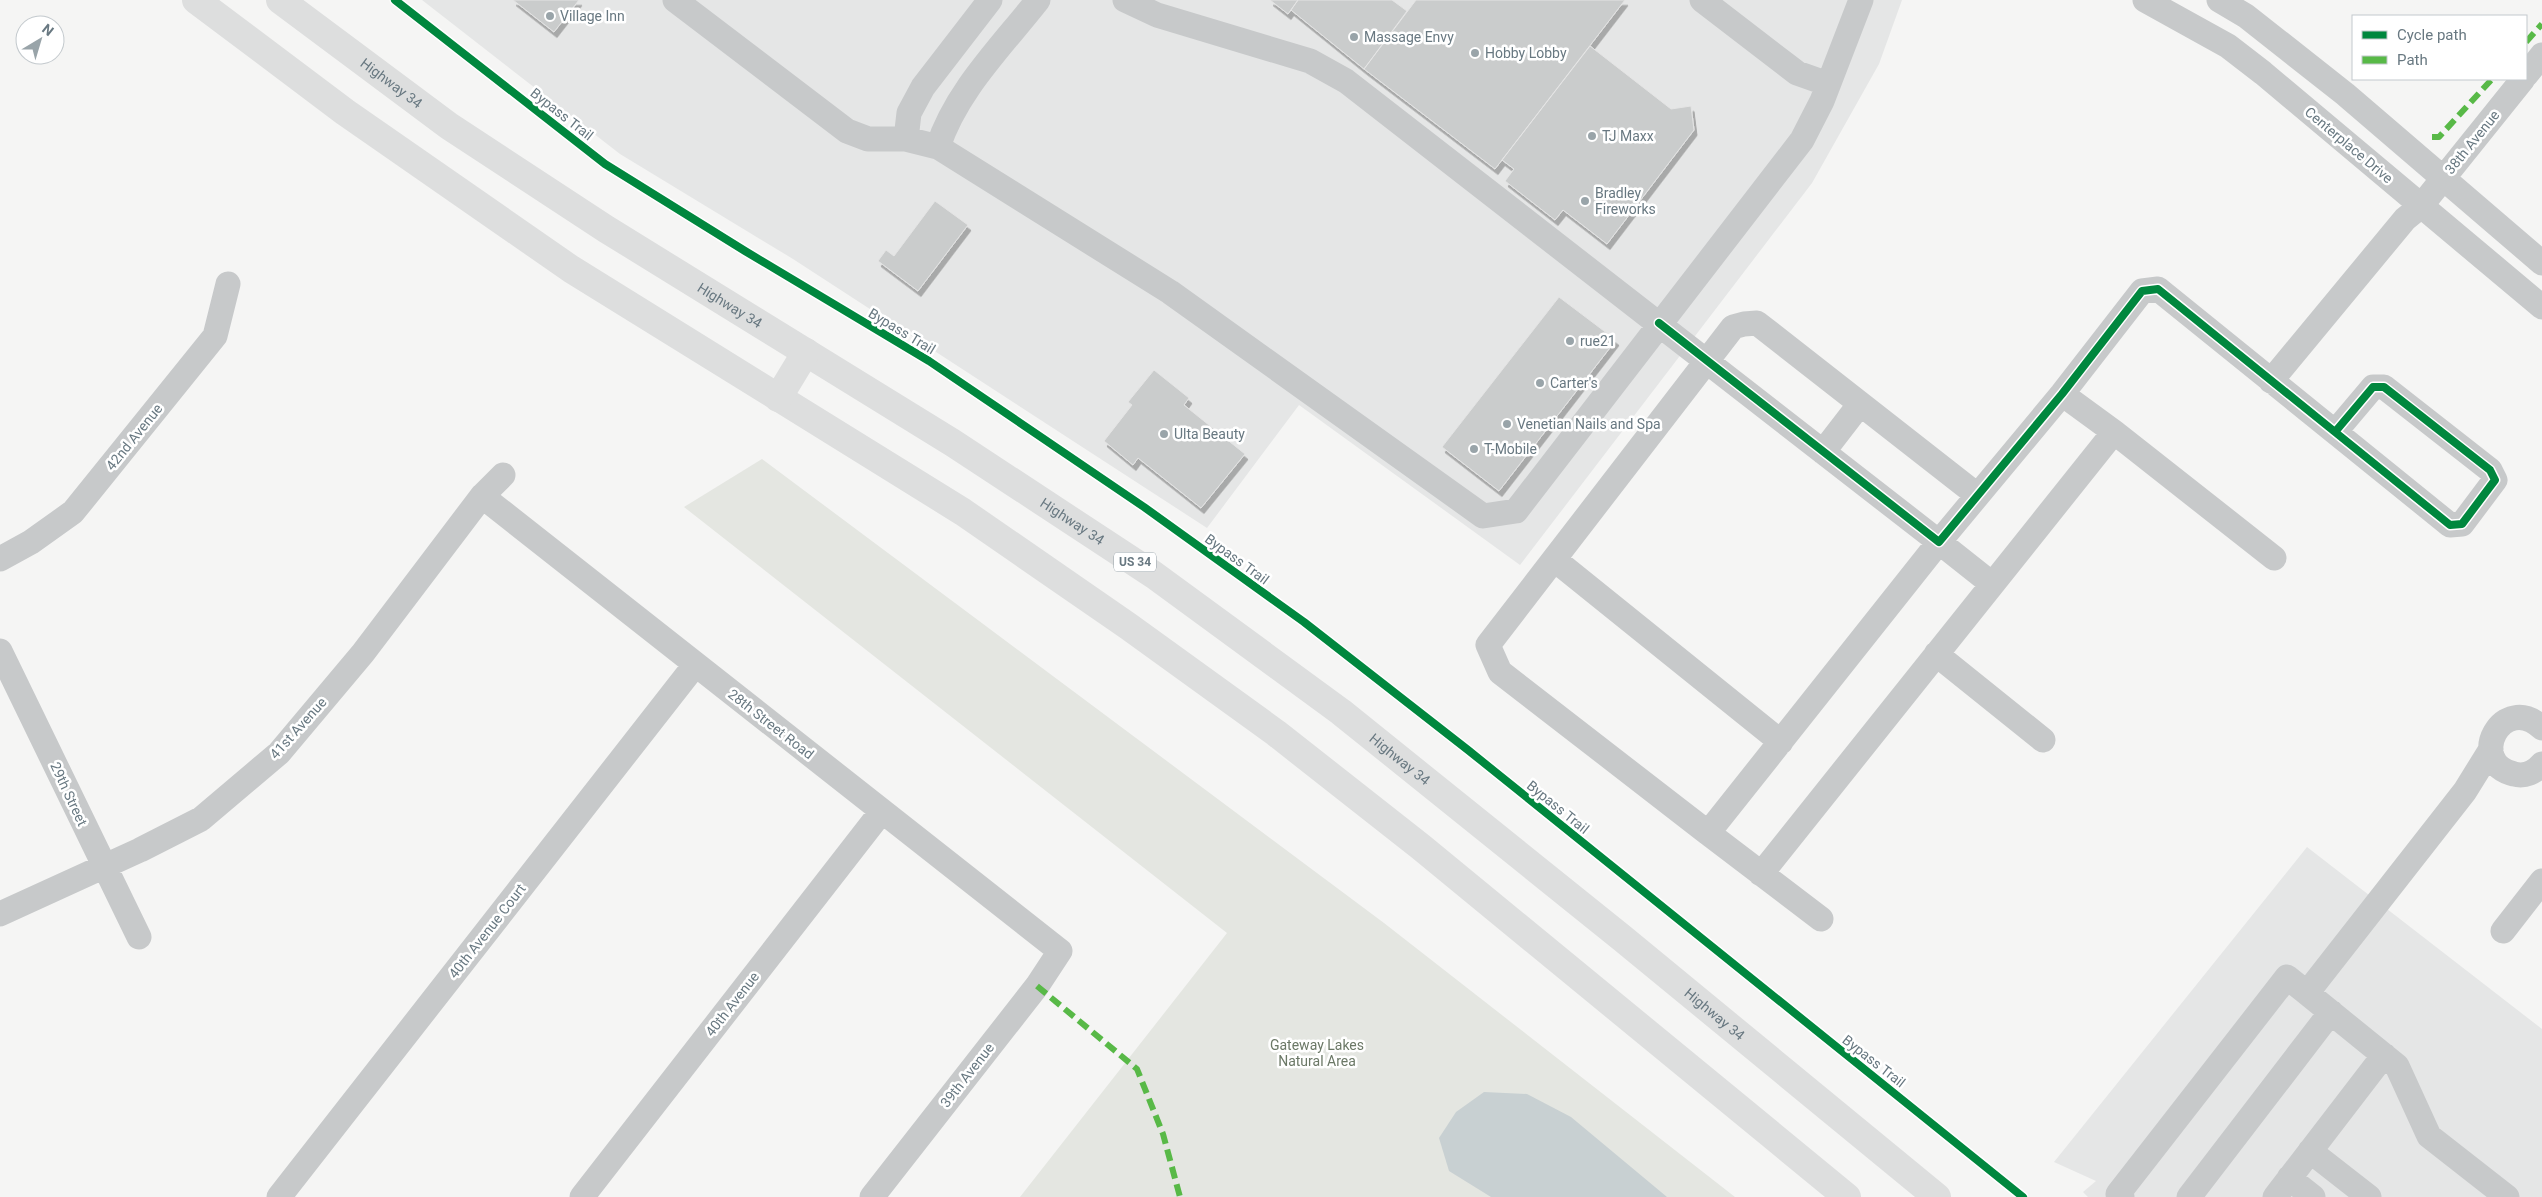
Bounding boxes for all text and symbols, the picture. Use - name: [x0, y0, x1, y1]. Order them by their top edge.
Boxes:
- place label: Village Inn: [560, 8, 625, 24]
- marker: Village Inn: [544, 10, 556, 22]
- north arrow: [15, 15, 65, 65]
- legend: [2352, 15, 2527, 80]
- text: N: [39, 20, 57, 39]
- text: Cycle path: [2397, 26, 2467, 44]
- place label: Massage Envy: [1364, 29, 1454, 45]
- marker: Massage Envy: [1348, 31, 1360, 43]
- place label: Hobby Lobby: [1485, 45, 1567, 61]
- marker: Hobby Lobby: [1469, 47, 1481, 59]
- text: Path: [2397, 51, 2428, 69]
- street label: Highway 34: [357, 55, 426, 111]
- street label: Bypass Trail: [527, 85, 597, 143]
- street label: Centerplace Drive: [2302, 104, 2396, 186]
- street label: 38th Avenue: [2441, 107, 2503, 177]
- place label: TJ Maxx: [1602, 128, 1654, 144]
- marker: TJ Maxx: [1586, 130, 1598, 142]
- place label: Bradley Fireworks: [1595, 185, 1656, 217]
- marker: Bradley Fireworks: [1579, 195, 1591, 207]
- street label: Highway 34: [695, 279, 765, 331]
- street label: Bypass Trail: [866, 305, 938, 357]
- place label: rue21: [1580, 333, 1616, 349]
- marker: rue21: [1564, 335, 1576, 347]
- place label: Carter's: [1550, 375, 1598, 391]
- marker: Carter's: [1534, 377, 1546, 389]
- street label: 42nd Avenue: [102, 401, 166, 473]
- place label: Venetian Nails and Spa: [1517, 416, 1661, 432]
- marker: Venetian Nails and Spa: [1501, 418, 1513, 430]
- place label: Ulta Beauty: [1174, 426, 1245, 442]
- marker: Ulta Beauty: [1158, 428, 1170, 440]
- place label: T-Mobile: [1484, 441, 1537, 457]
- marker: T-Mobile: [1468, 443, 1480, 455]
- street label: Highway 34: [1037, 495, 1107, 548]
- street label: Bypass Trail: [1202, 530, 1272, 588]
- road number: US 34: [1114, 552, 1156, 572]
- street label: 28th Street Road: [725, 686, 817, 762]
- street label: 41st Avenue: [266, 694, 330, 762]
- street label: Highway 34: [1366, 730, 1433, 788]
- street label: 29th Street: [47, 760, 91, 829]
- street label: Bypass Trail: [1524, 777, 1592, 837]
- street label: 40th Avenue Court: [445, 880, 529, 981]
- street label: 40th Avenue: [702, 969, 762, 1039]
- street label: Highway 34: [1681, 985, 1748, 1044]
- street label: Bypass Trail: [1839, 1032, 1909, 1090]
- park label: Gateway Lakes Natural Area: [1270, 1037, 1364, 1069]
- street label: 39th Avenue: [937, 1040, 997, 1110]

